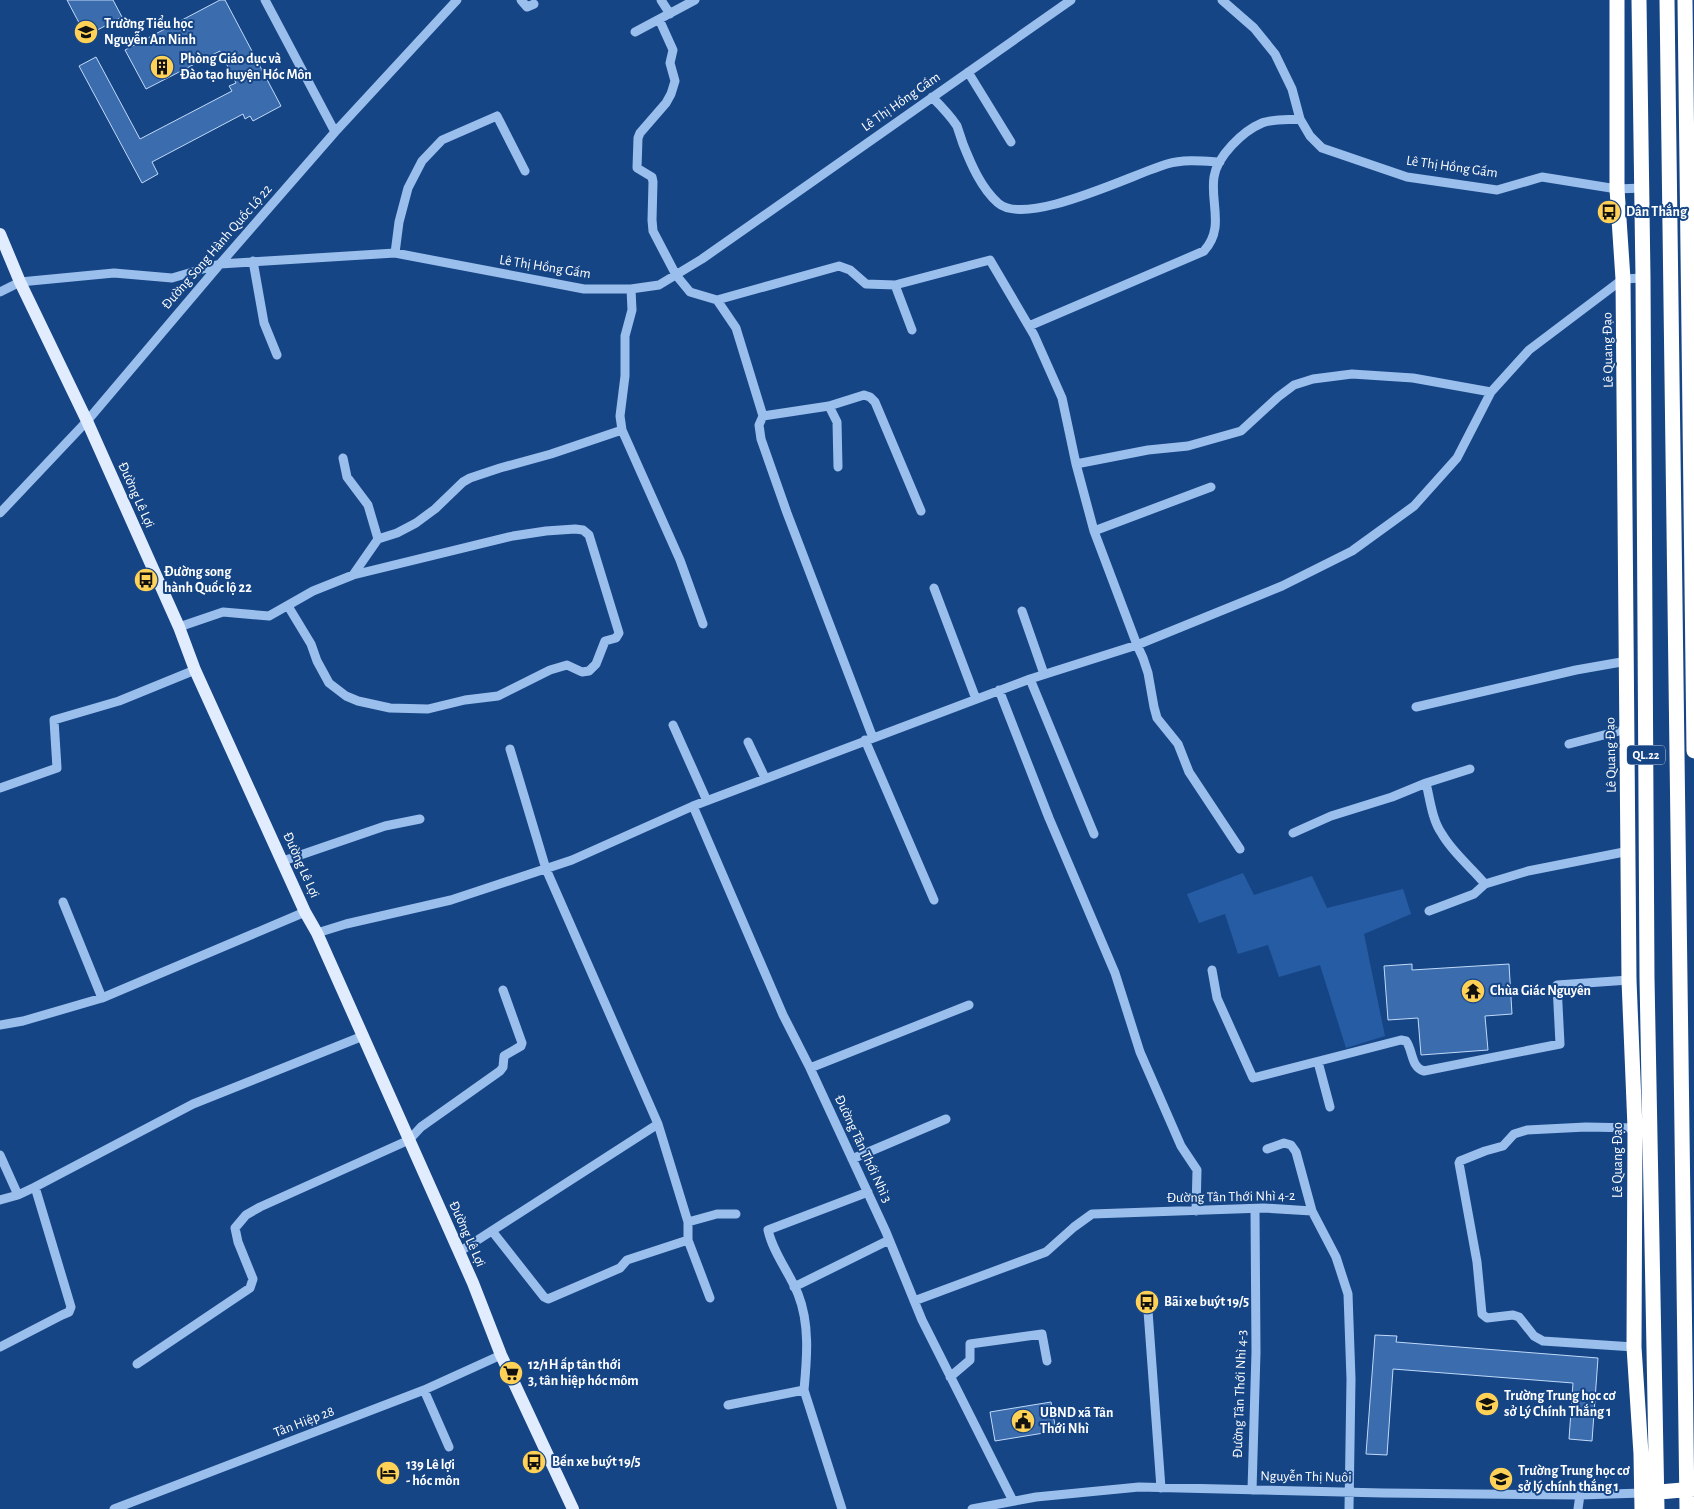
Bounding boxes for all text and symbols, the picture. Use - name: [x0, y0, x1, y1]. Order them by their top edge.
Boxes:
- place label: Trường Tiểu học Nguyễn An Ninh: [104, 15, 196, 47]
- school or university icon: Trường Tiểu học Nguyễn An Ninh: [73, 19, 99, 45]
- place label: Phòng Giáo dục và Đào tạo huyện Hóc Môn: [180, 52, 312, 82]
- building icon: Phòng Giáo dục và Đào tạo huyện Hóc Môn: [149, 54, 175, 80]
- street label: Lê Thị Hồng Gấm: [859, 69, 943, 134]
- street label: Lê Thị Hồng Gấm: [1405, 153, 1499, 180]
- street label: Đường Song Hành Quốc Lộ 22: [158, 181, 275, 312]
- bus stop icon: Dân Thắng: [1596, 199, 1622, 225]
- place label: Dân Thắng: [1626, 203, 1688, 219]
- street label: Lê Thị Hồng Gấm: [498, 252, 592, 281]
- street label: Lê Quang Đạo: [1600, 312, 1616, 388]
- street label: Đường Lê Lợi: [115, 460, 157, 530]
- place label: Đường song hành Quốc lộ 22: [164, 565, 252, 595]
- bus stop icon: Đường song hành Quốc lộ 22: [133, 567, 159, 593]
- street label: Lê Quang Đạo: [1603, 717, 1619, 793]
- road number: QL.22: [1627, 746, 1665, 764]
- street label: Đường Lê Lợi: [280, 830, 322, 900]
- temple icon: Chùa Giác Nguyên: [1460, 978, 1486, 1004]
- place label: Chùa Giác Nguyên: [1490, 984, 1591, 998]
- street label: Đường Tân Thới Nhì 3: [832, 1093, 894, 1205]
- street label: Lê Quang Đạo: [1611, 1122, 1625, 1198]
- street label: Đường Tân Thới Nhì 4-2: [1166, 1189, 1296, 1205]
- street label: Đường Lê Lợi: [446, 1199, 488, 1269]
- bus stop icon: Bãi xe buýt 19/5: [1134, 1289, 1160, 1315]
- place label: Bãi xe buýt 19/5: [1164, 1295, 1249, 1309]
- street label: Đường Tân Thới Nhì 4-3: [1231, 1329, 1249, 1458]
- place label: 12/1H ấp tân thới 3, tân hiệp hóc môm: [528, 1357, 639, 1388]
- supermarket icon: 12/1H ấp tân thới 3, tân hiệp hóc môm: [498, 1360, 524, 1386]
- place label: Trường Trung học cơ sở Lý Chính Thắng 1: [1504, 1389, 1616, 1419]
- school or university icon: Trường Trung học cơ sở Lý Chính Thắng 1: [1474, 1391, 1500, 1417]
- street label: Tân Hiệp 28: [272, 1404, 336, 1440]
- place label: UBND xã Tân Thới Nhì: [1040, 1406, 1113, 1436]
- public building icon: UBND xã Tân Thới Nhì: [1010, 1408, 1036, 1434]
- bus stop icon: Bến xe buýt 19/5: [521, 1449, 547, 1475]
- place label: Bến xe buýt 19/5: [552, 1454, 641, 1469]
- place label: 139 Lê lợi - hóc môn: [406, 1458, 460, 1488]
- hotel icon: 139 Lê lợi - hóc môn: [375, 1460, 401, 1486]
- place label: Trường Trung học cơ sở lý chính thắng 1: [1518, 1464, 1630, 1494]
- school or university icon: Trường Trung học cơ sở lý chính thắng 1: [1488, 1466, 1514, 1492]
- street label: Nguyễn Thị Nuôi: [1260, 1467, 1352, 1485]

